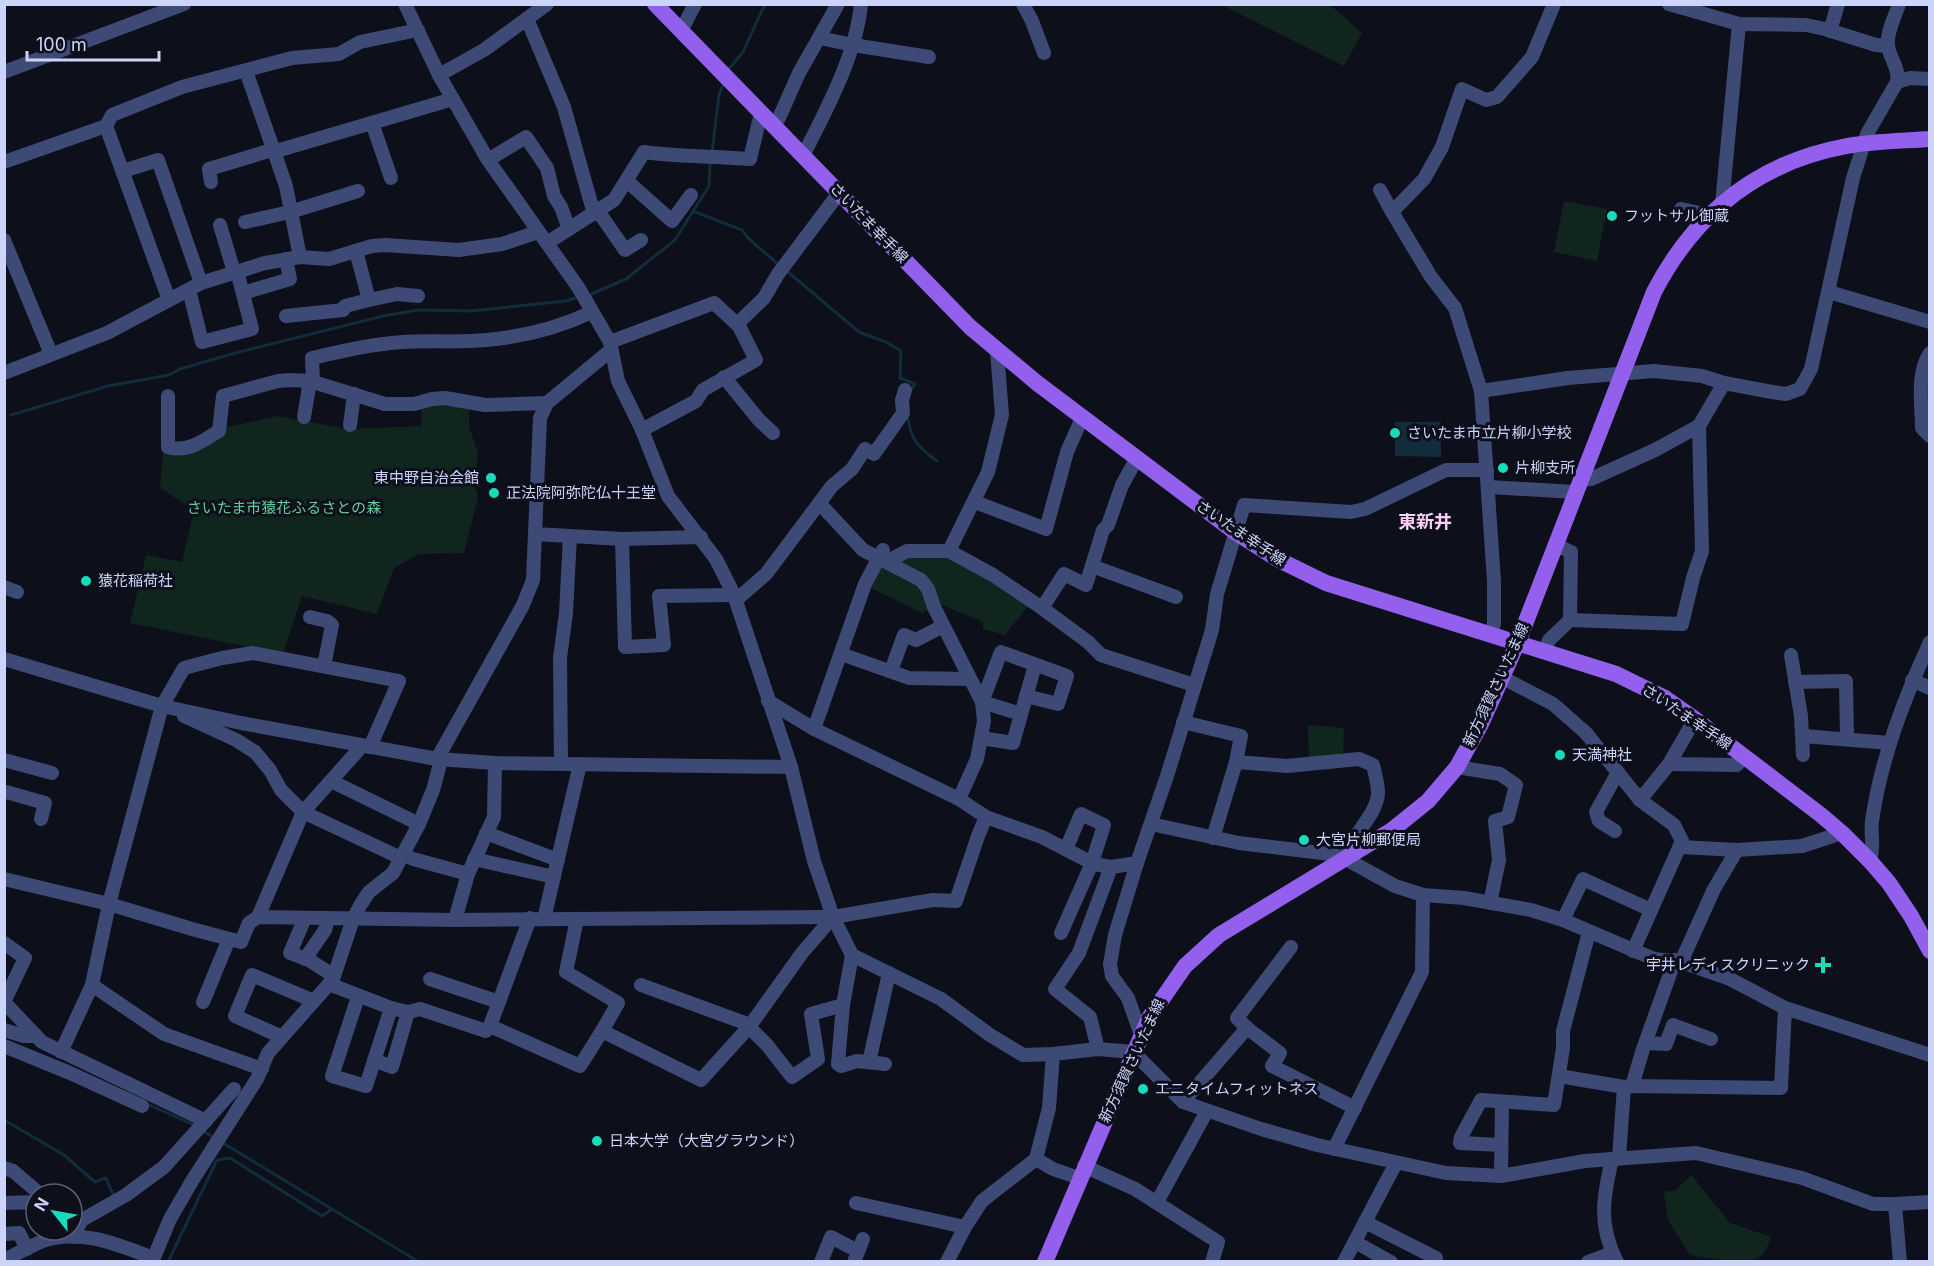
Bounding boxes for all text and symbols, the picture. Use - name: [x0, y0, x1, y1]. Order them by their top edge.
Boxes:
- scale bar: [27, 24, 159, 62]
- text: 100 m: [36, 34, 87, 55]
- street label: さいたま幸手線: [826, 178, 913, 267]
- place label: フットサル御蔵: [1624, 206, 1729, 225]
- marker: フットサル御蔵: [1605, 209, 1619, 223]
- place label: さいたま市立片柳小学校: [1407, 423, 1572, 442]
- marker: さいたま市立片柳小学校: [1388, 426, 1402, 440]
- place label: 片柳支所: [1515, 458, 1575, 477]
- marker: 片柳支所: [1496, 461, 1510, 475]
- place label: 東中野自治会館: [374, 468, 479, 487]
- marker: 東中野自治会館: [484, 471, 498, 485]
- place label: 正法院阿弥陀仏十王堂: [506, 483, 656, 502]
- marker: 正法院阿弥陀仏十王堂: [487, 486, 501, 500]
- street label: さいたま幸手線: [1193, 495, 1290, 570]
- park label: さいたま市猿花ふるさとの森: [187, 498, 381, 517]
- district label: 東新井: [1398, 511, 1452, 532]
- place label: 猿花稲荷社: [98, 571, 173, 590]
- marker: 猿花稲荷社: [79, 574, 93, 588]
- street label: 新方須賀さいたま線: [1459, 620, 1533, 750]
- street label: さいたま幸手線: [1639, 679, 1736, 754]
- place label: 天満神社: [1572, 745, 1632, 764]
- marker: 天満神社: [1553, 748, 1567, 762]
- place label: 大宮片柳郵便局: [1316, 830, 1421, 849]
- marker: 大宮片柳郵便局: [1297, 833, 1311, 847]
- place label: 宇井レディスクリニック: [1646, 955, 1810, 974]
- marker: 宇井レディスクリニック: [1814, 956, 1832, 974]
- street label: 新方須賀さいたま線: [1095, 996, 1169, 1126]
- place label: エニタイムフィットネス: [1155, 1079, 1319, 1098]
- marker: エニタイムフィットネス: [1136, 1082, 1150, 1096]
- place label: 日本大学（大宮グラウンド）: [609, 1131, 804, 1150]
- marker: 日本大学（大宮グラウンド）: [590, 1134, 604, 1148]
- north arrow: [24, 1182, 84, 1242]
- text: N: [29, 1194, 53, 1215]

